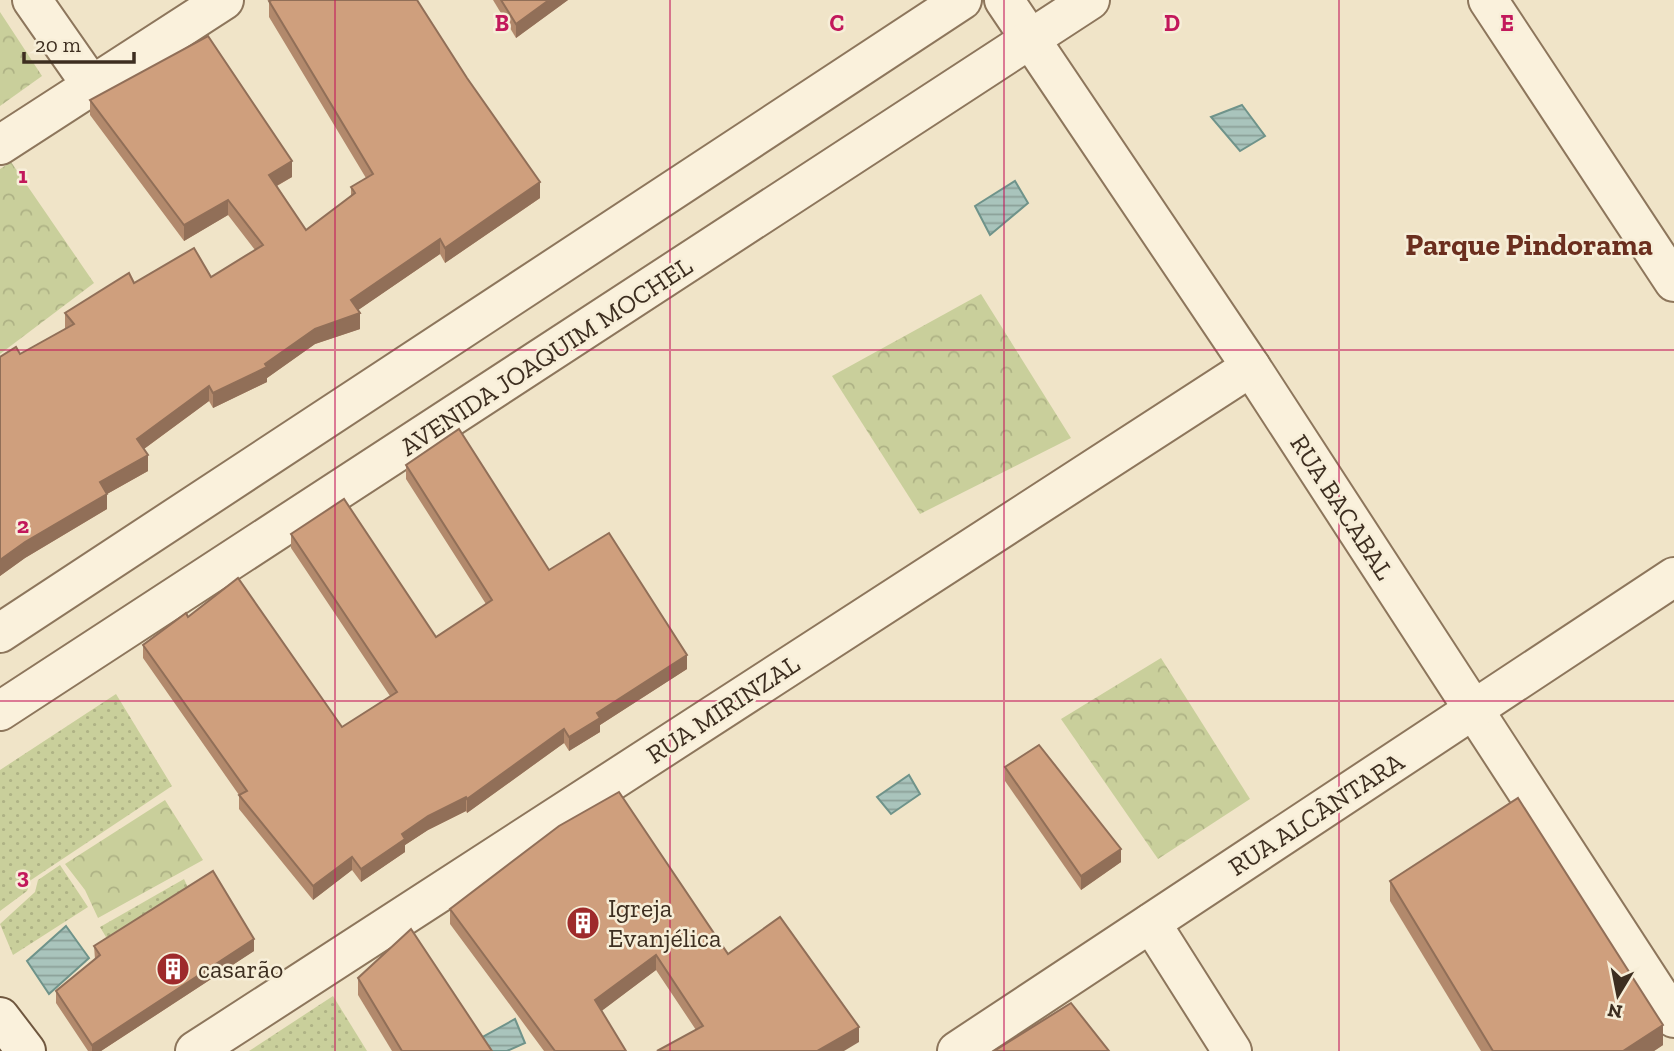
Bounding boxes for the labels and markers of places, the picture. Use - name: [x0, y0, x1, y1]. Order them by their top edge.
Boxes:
- place label: Igreja Evanjélica: [608, 892, 722, 954]
- building icon: Igreja Evanjélica: [564, 904, 602, 942]
- building icon: casarão: [154, 950, 192, 988]
- place label: casarão: [198, 953, 283, 985]

